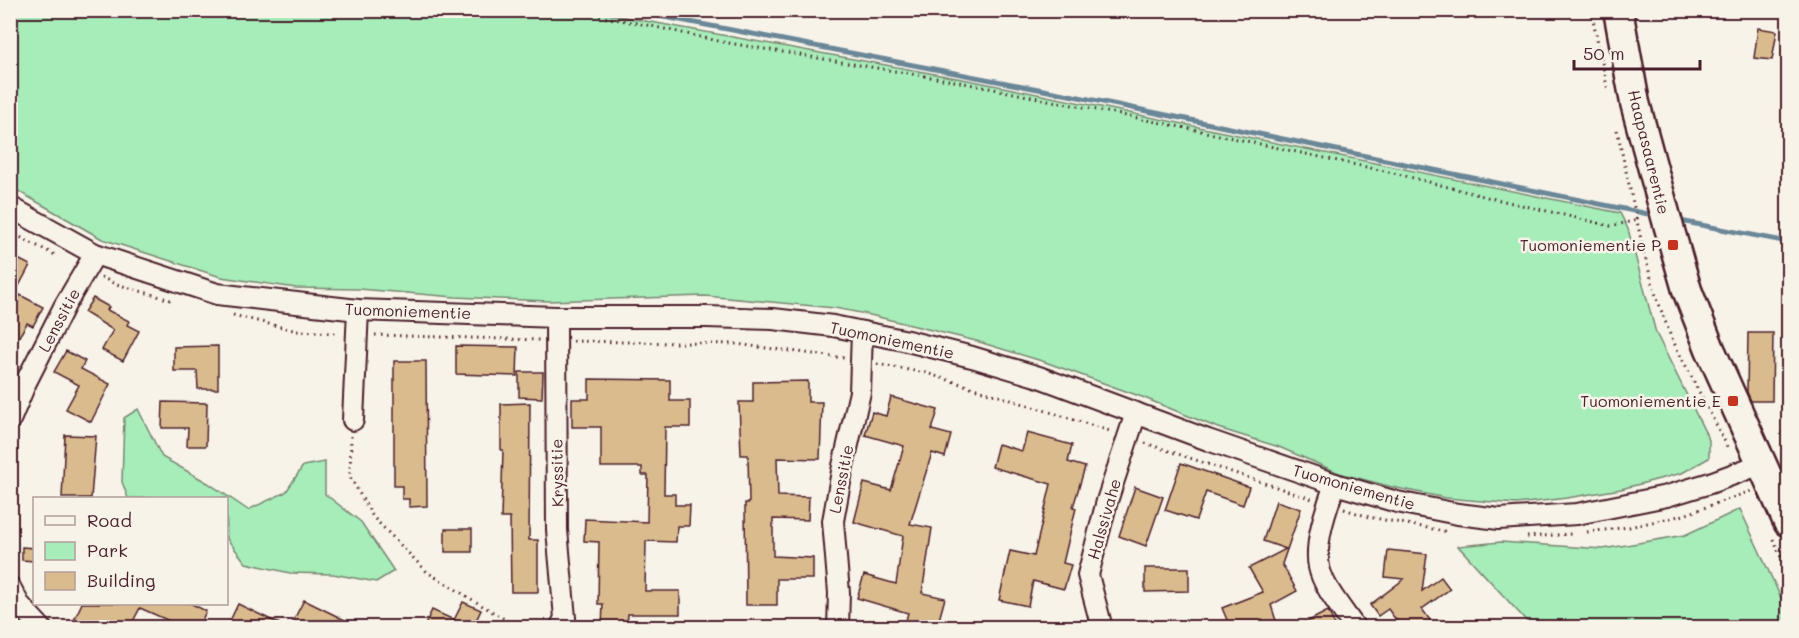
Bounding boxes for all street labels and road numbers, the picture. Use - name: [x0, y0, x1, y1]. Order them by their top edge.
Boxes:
- street label: Haapasaarentie: [1624, 87, 1675, 216]
- street label: Lenssitie: [33, 284, 84, 355]
- street label: Tuomoniementie: [344, 298, 472, 323]
- street label: Tuomoniementie: [828, 316, 956, 363]
- street label: Kryssitie: [545, 439, 568, 507]
- street label: Lenssitie: [824, 443, 857, 515]
- street label: Tuomoniementie: [1290, 459, 1418, 514]
- street label: Halssivahe: [1082, 476, 1125, 562]

